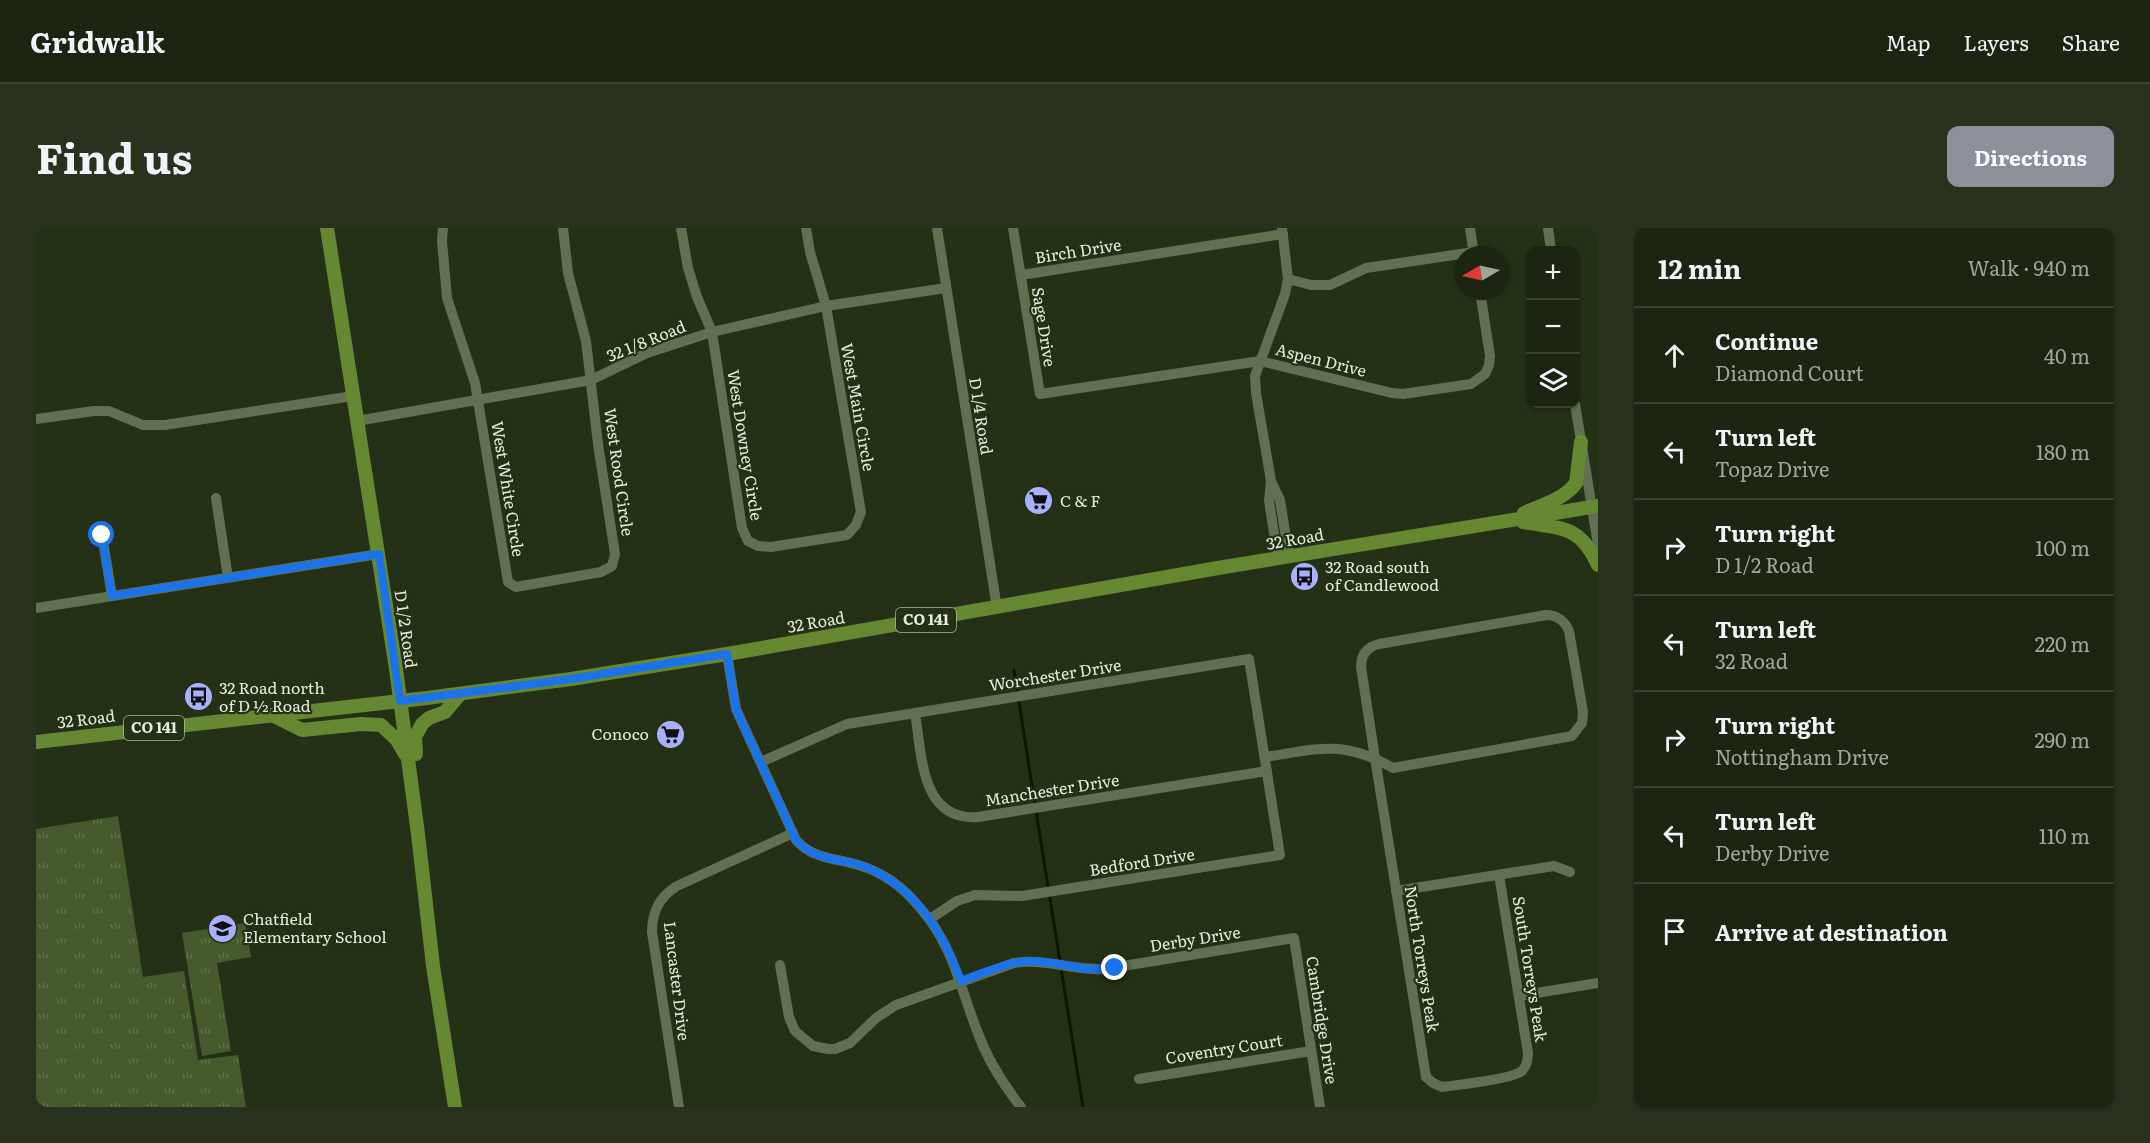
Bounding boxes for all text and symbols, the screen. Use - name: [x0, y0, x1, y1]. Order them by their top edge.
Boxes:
- text: Gridwalk: [30, 20, 165, 62]
- text: Map: [1886, 26, 1931, 57]
- text: Layers: [1964, 26, 2029, 57]
- text: Share: [2062, 26, 2120, 57]
- text: Find us: [36, 125, 193, 187]
- button: Directions: [1947, 126, 2114, 187]
- street label: Birch Drive: [1033, 231, 1123, 269]
- north arrow: [1454, 246, 1508, 300]
- map controls: [1526, 246, 1580, 408]
- button: +: [1526, 246, 1580, 300]
- text: 12 min: [1658, 248, 1741, 287]
- text: Walk · 940 m: [1968, 252, 2090, 282]
- street label: Sage Drive: [1027, 285, 1063, 368]
- button: −: [1526, 300, 1580, 354]
- street label: 32 1/8 Road: [602, 313, 689, 367]
- text: Continue: [1715, 324, 1818, 357]
- street label: Aspen Drive: [1273, 336, 1369, 382]
- icon: ahead: [1658, 339, 1691, 372]
- text: 40 m: [2044, 340, 2090, 370]
- street label: West Main Circle: [836, 341, 882, 473]
- button: layers: [1526, 354, 1580, 408]
- text: Diamond Court: [1715, 357, 1864, 387]
- street label: West Downey Circle: [722, 368, 770, 522]
- street label: D 1/4 Road: [964, 375, 1000, 456]
- street label: West Rood Circle: [599, 406, 641, 537]
- street label: West White Circle: [486, 419, 532, 558]
- text: Turn left: [1715, 420, 1816, 453]
- icon: left: [1658, 435, 1691, 468]
- text: 180 m: [2036, 436, 2090, 466]
- text: Topaz Drive: [1715, 453, 1829, 483]
- supermarket icon: C & F: [1023, 485, 1055, 517]
- place label: C & F: [1060, 488, 1101, 512]
- text: Turn right: [1715, 516, 1835, 549]
- route start: [88, 521, 114, 547]
- street label: 32 Road: [1264, 521, 1326, 555]
- icon: right: [1658, 531, 1691, 564]
- text: 100 m: [2035, 532, 2090, 562]
- text: D 1/2 Road: [1715, 549, 1814, 579]
- place label: 32 Road south of Candlewood: [1325, 554, 1439, 596]
- bus stop icon: 32 Road south of Candlewood: [1288, 560, 1320, 592]
- street label: D 1/2 Road: [390, 588, 424, 670]
- street label: 32 Road: [785, 604, 847, 638]
- road number: CO 141: [896, 608, 956, 632]
- text: Turn left: [1715, 612, 1816, 645]
- icon: left: [1658, 627, 1691, 660]
- text: 220 m: [2035, 628, 2090, 658]
- text: 32 Road: [1715, 645, 1788, 675]
- street label: Worchester Drive: [987, 652, 1123, 696]
- place label: 32 Road north of D ½ Road: [219, 675, 325, 717]
- bus stop icon: 32 Road north of D ½ Road: [182, 681, 214, 713]
- street label: 32 Road: [55, 703, 116, 733]
- text: Turn right: [1715, 708, 1835, 741]
- road number: CO 141: [124, 716, 184, 740]
- supermarket icon: Conoco: [654, 718, 686, 750]
- place label: Conoco: [591, 721, 649, 745]
- icon: right: [1658, 723, 1691, 756]
- text: 290 m: [2034, 724, 2090, 754]
- text: Nottingham Drive: [1715, 741, 1889, 771]
- street label: Manchester Drive: [983, 767, 1121, 811]
- text: Turn left: [1715, 804, 1816, 837]
- icon: left: [1658, 819, 1691, 852]
- text: 110 m: [2039, 820, 2090, 850]
- text: Derby Drive: [1715, 837, 1829, 867]
- street label: Bedford Drive: [1087, 841, 1196, 881]
- street label: North Torreys Peak: [1400, 884, 1446, 1034]
- street label: South Torreys Peak: [1508, 894, 1554, 1044]
- place label: Chatfield Elementary School: [243, 906, 387, 948]
- school or university icon: Chatfield Elementary School: [206, 912, 238, 944]
- icon: arrive: [1658, 915, 1691, 948]
- text: Arrive at destination: [1715, 915, 1948, 948]
- street label: Derby Drive: [1148, 919, 1242, 957]
- street label: Lancaster Drive: [659, 920, 697, 1042]
- route end: [1101, 954, 1127, 980]
- street label: Cambridge Drive: [1301, 954, 1345, 1085]
- street label: Coventry Court: [1163, 1027, 1285, 1069]

